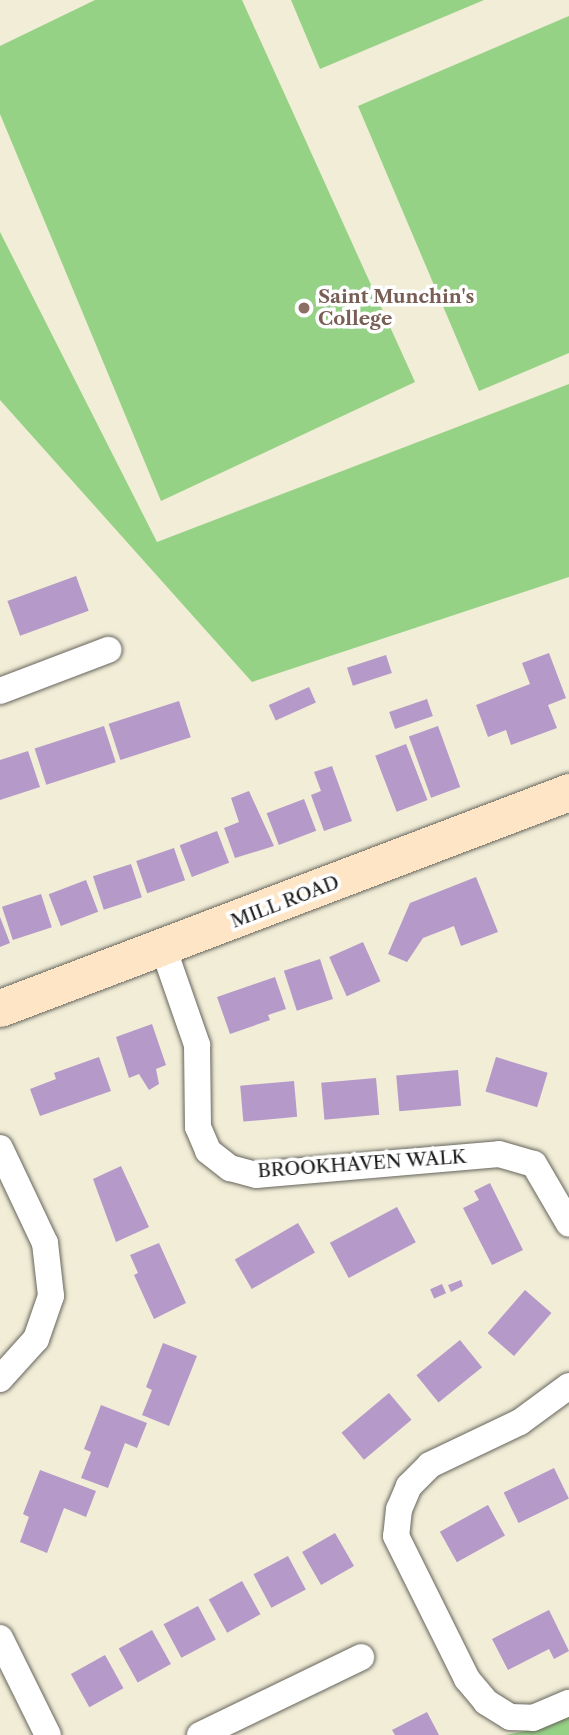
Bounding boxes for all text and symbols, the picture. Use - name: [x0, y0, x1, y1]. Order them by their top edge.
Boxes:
- place label: Saint Munchin's College: [318, 286, 474, 330]
- marker: Saint Munchin's College: [296, 300, 312, 316]
- street label: MILL ROAD: [227, 871, 343, 933]
- street label: BROOKHAVEN WALK: [256, 1145, 468, 1183]

